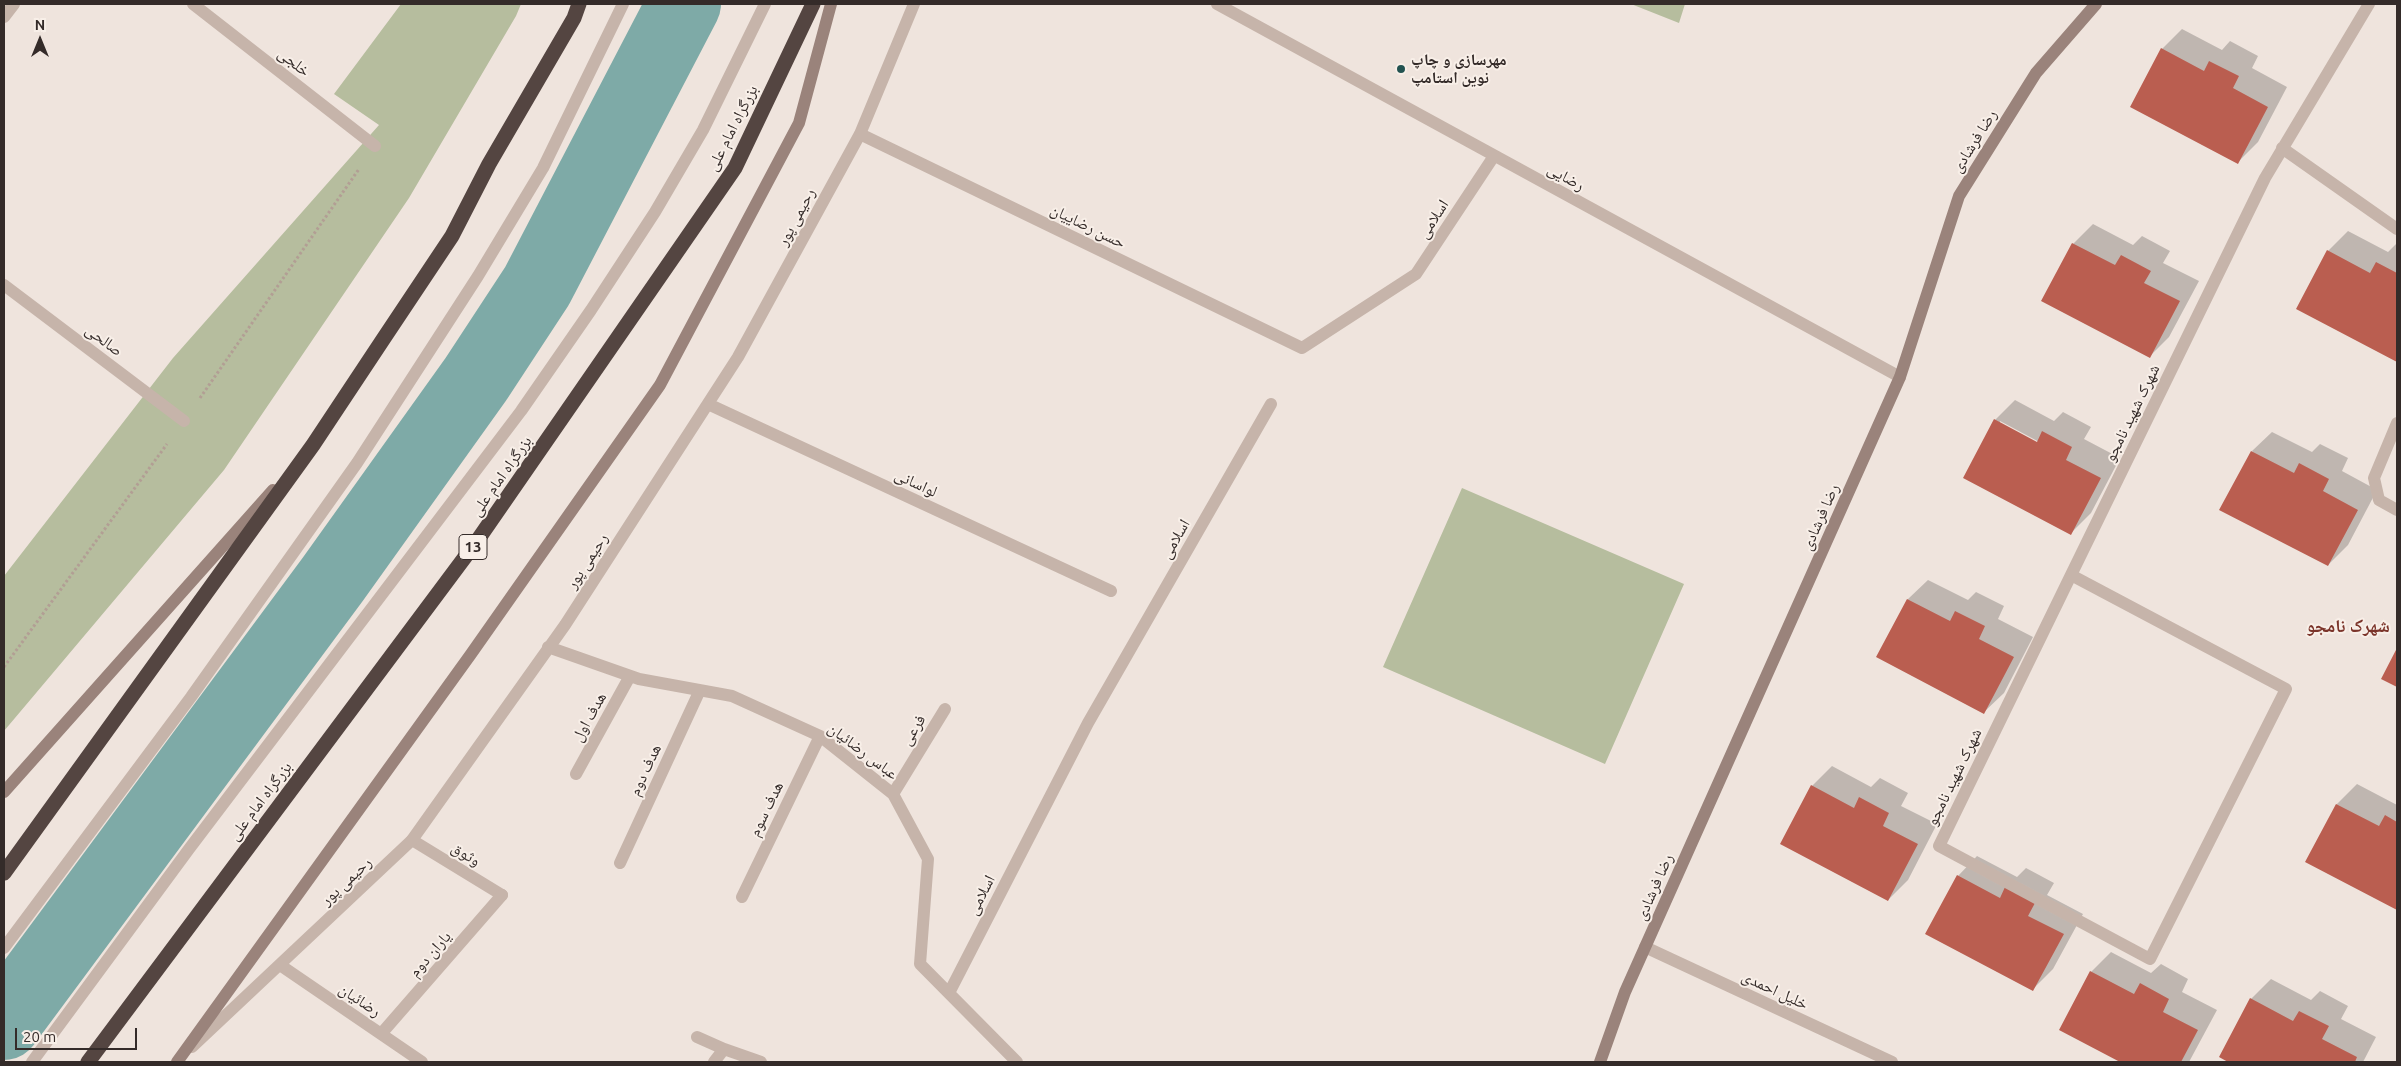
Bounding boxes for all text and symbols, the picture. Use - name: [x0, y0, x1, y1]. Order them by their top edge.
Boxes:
- north arrow: [15, 15, 65, 65]
- text: N: [35, 17, 45, 33]
- street label: خلجی: [274, 43, 314, 81]
- place label: مهرسازی و چاپ نوین استامپ: [1411, 50, 1507, 88]
- marker: مهرسازی و چاپ نوین استامپ: [1395, 63, 1407, 75]
- street label: بزرگراه امام علی: [702, 82, 762, 174]
- street label: رضا فرشادی: [1947, 106, 2001, 176]
- street label: رضایی: [1544, 159, 1588, 195]
- street label: رحیمی پور: [773, 185, 819, 249]
- street label: اسلامی: [1413, 196, 1453, 242]
- street label: حسن رضاییان: [1047, 200, 1129, 252]
- street label: صالحی: [82, 320, 126, 360]
- street label: شهرک شهید نامجو: [2100, 361, 2164, 465]
- street label: بزرگراه امام علی: [466, 432, 536, 520]
- street label: لواسانی: [892, 465, 940, 501]
- street label: رضا فرشادی: [1797, 481, 1843, 553]
- street label: اسلامی: [1156, 516, 1194, 562]
- street label: رحیمی پور: [562, 530, 612, 592]
- road number: 13: [459, 534, 487, 560]
- district label: شهرک نامجو: [2306, 615, 2390, 637]
- street label: هدف اول: [568, 689, 610, 745]
- street label: فرعی: [896, 711, 930, 749]
- street label: عباس رضائیان: [824, 718, 902, 784]
- street label: شهرک شهید نامجو: [1922, 725, 1986, 829]
- street label: هدف دوم: [625, 741, 665, 799]
- street label: بزرگراه امام علی: [224, 758, 296, 844]
- street label: هدف سوم: [744, 778, 788, 840]
- street label: وثوق: [448, 838, 484, 870]
- street label: رضا فرشادی: [1631, 851, 1677, 923]
- street label: رحیمی پور: [317, 853, 375, 909]
- street label: اسلامی: [963, 872, 999, 918]
- street label: یاران دوم: [405, 927, 455, 981]
- street label: خلیل احمدی: [1739, 966, 1811, 1014]
- street label: رضائیان: [335, 979, 385, 1021]
- scale bar: [18, 1018, 140, 1050]
- text: 20 m: [23, 1028, 56, 1045]

